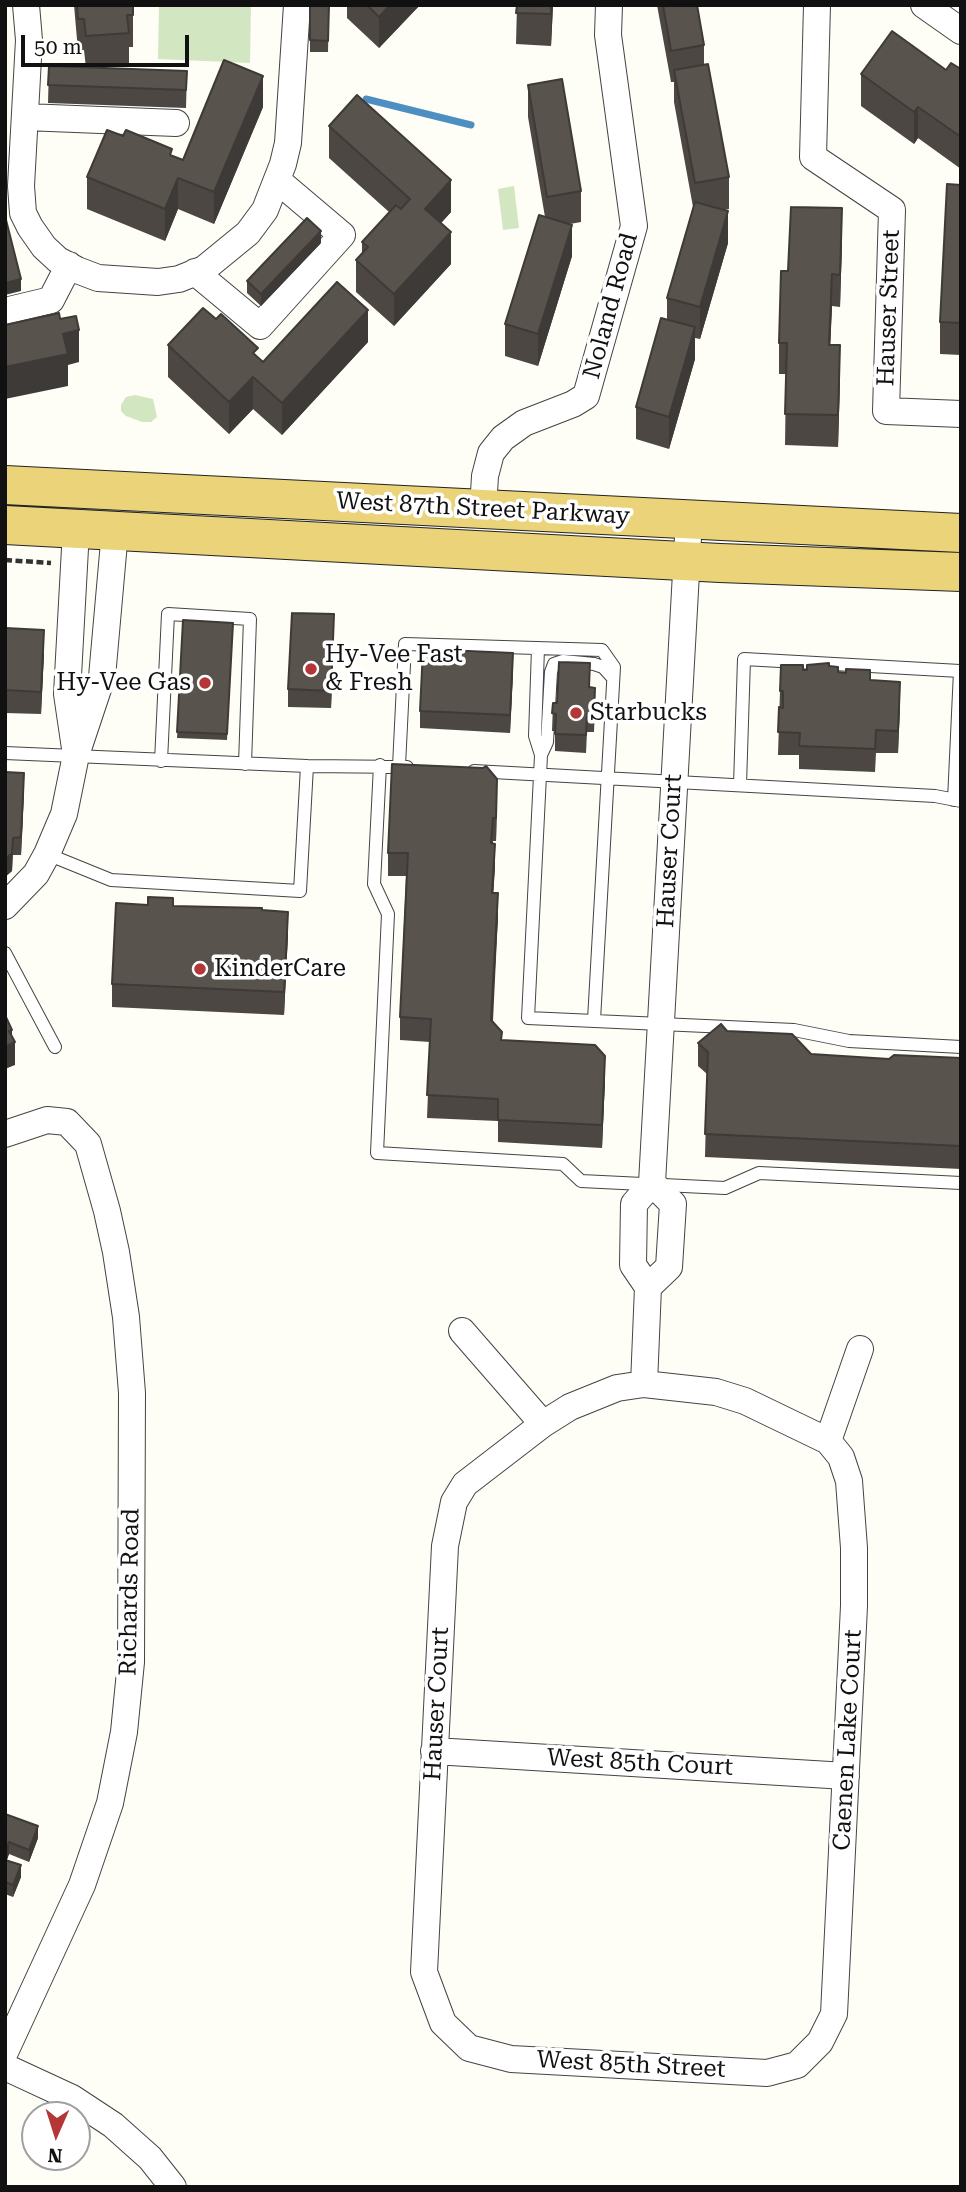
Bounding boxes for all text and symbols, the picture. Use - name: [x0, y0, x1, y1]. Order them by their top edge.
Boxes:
- scale bar: [24, 21, 192, 65]
- text: 50 m: [34, 35, 82, 59]
- street label: Hauser Street: [872, 229, 906, 387]
- street label: Noland Road: [578, 230, 644, 382]
- street label: West 87th Street Parkway: [335, 487, 631, 531]
- place label: Hy-Vee Fast & Fresh: [325, 641, 463, 697]
- marker: Hy-Vee Fast & Fresh: [303, 661, 319, 677]
- place label: Hy-Vee Gas: [56, 669, 191, 697]
- marker: Hy-Vee Gas: [197, 675, 213, 691]
- place label: Starbucks: [590, 699, 707, 727]
- marker: Starbucks: [568, 705, 584, 721]
- street label: Hauser Court: [652, 773, 688, 929]
- place label: KinderCare: [214, 955, 346, 983]
- marker: KinderCare: [192, 961, 208, 977]
- street label: Richards Road: [114, 1508, 146, 1676]
- street label: Hauser Court: [419, 1626, 455, 1782]
- street label: Caenen Lake Court: [828, 1629, 868, 1851]
- street label: West 85th Court: [546, 1744, 734, 1782]
- street label: West 85th Street: [536, 2046, 726, 2084]
- north arrow: [21, 2101, 91, 2171]
- text: N: [47, 2144, 63, 2167]

